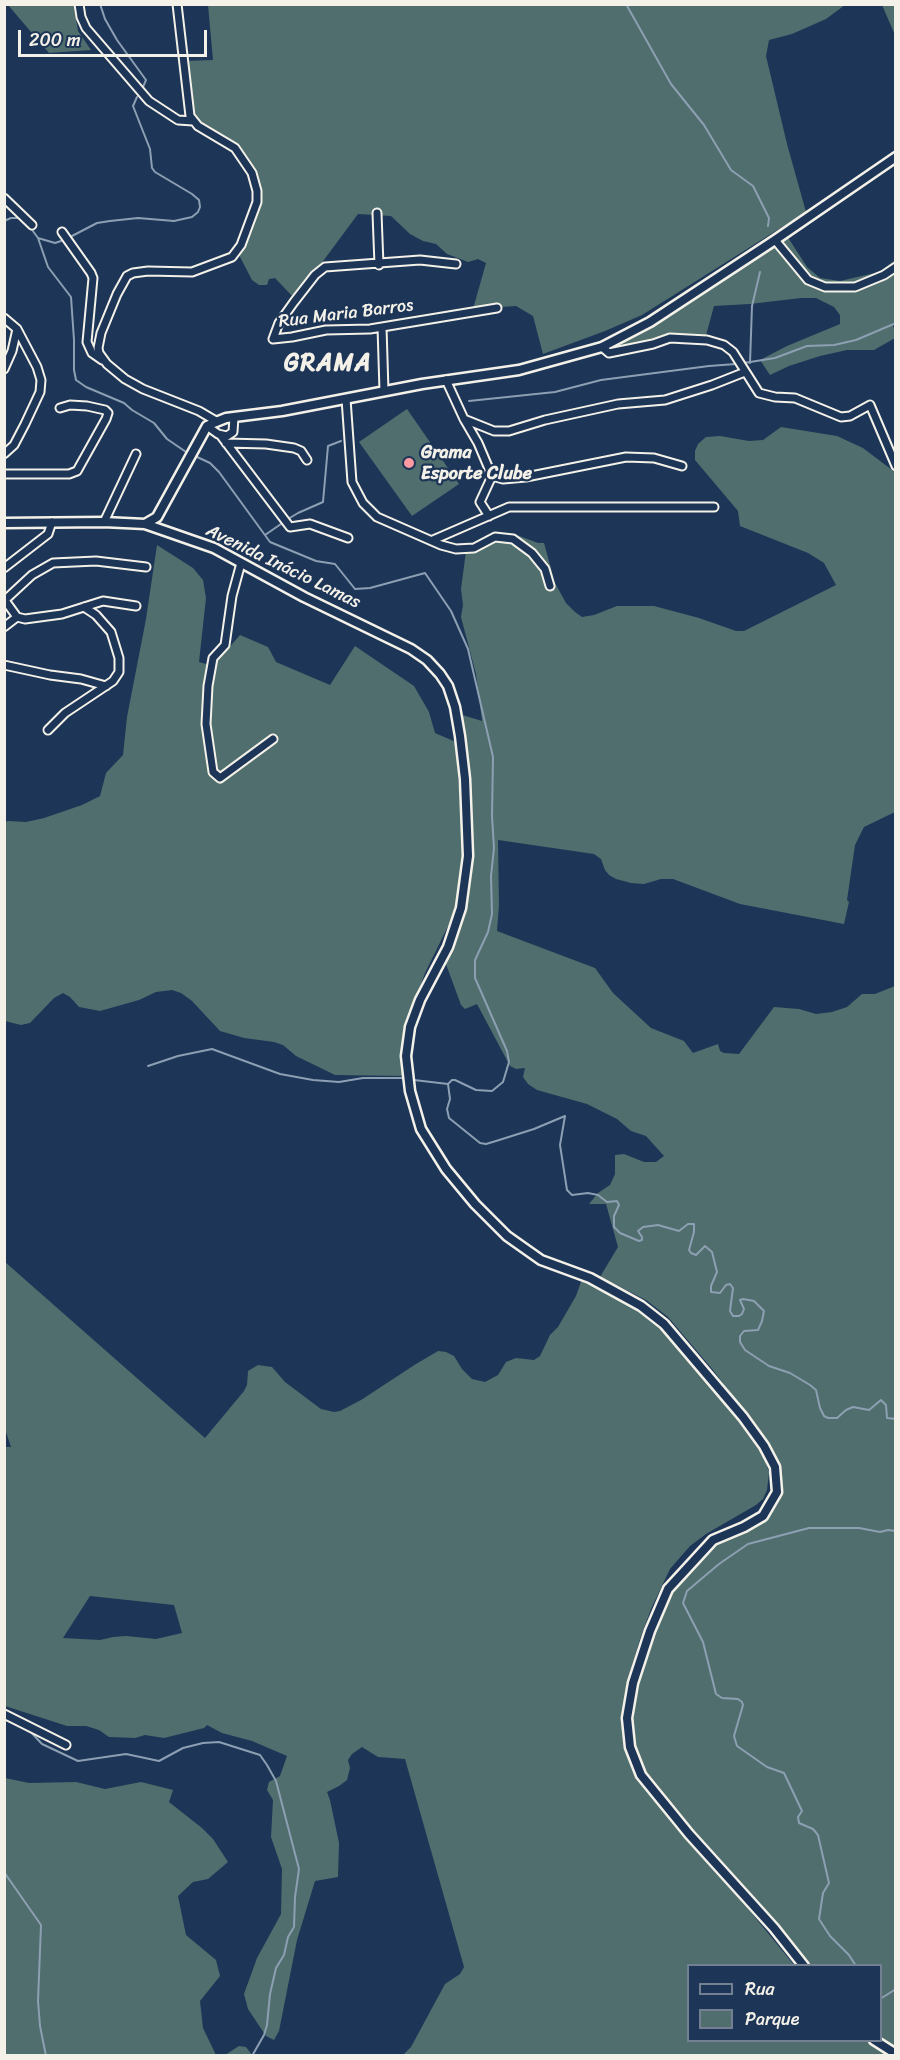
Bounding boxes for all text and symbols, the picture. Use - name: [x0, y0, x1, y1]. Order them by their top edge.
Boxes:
- scale bar: [21, 18, 210, 56]
- text: 200 m: [29, 24, 81, 56]
- street label: Rua Maria Barros: [277, 295, 415, 333]
- district label: GRAMA: [284, 350, 372, 378]
- place label: Grama Esporte Clube: [421, 442, 532, 484]
- marker: Grama Esporte Clube: [402, 456, 416, 470]
- street label: Avenida Inácio Lamas: [202, 520, 364, 614]
- legend: [687, 1964, 882, 2042]
- text: Rua: [745, 1973, 775, 2005]
- text: Parque: [745, 2003, 799, 2035]

